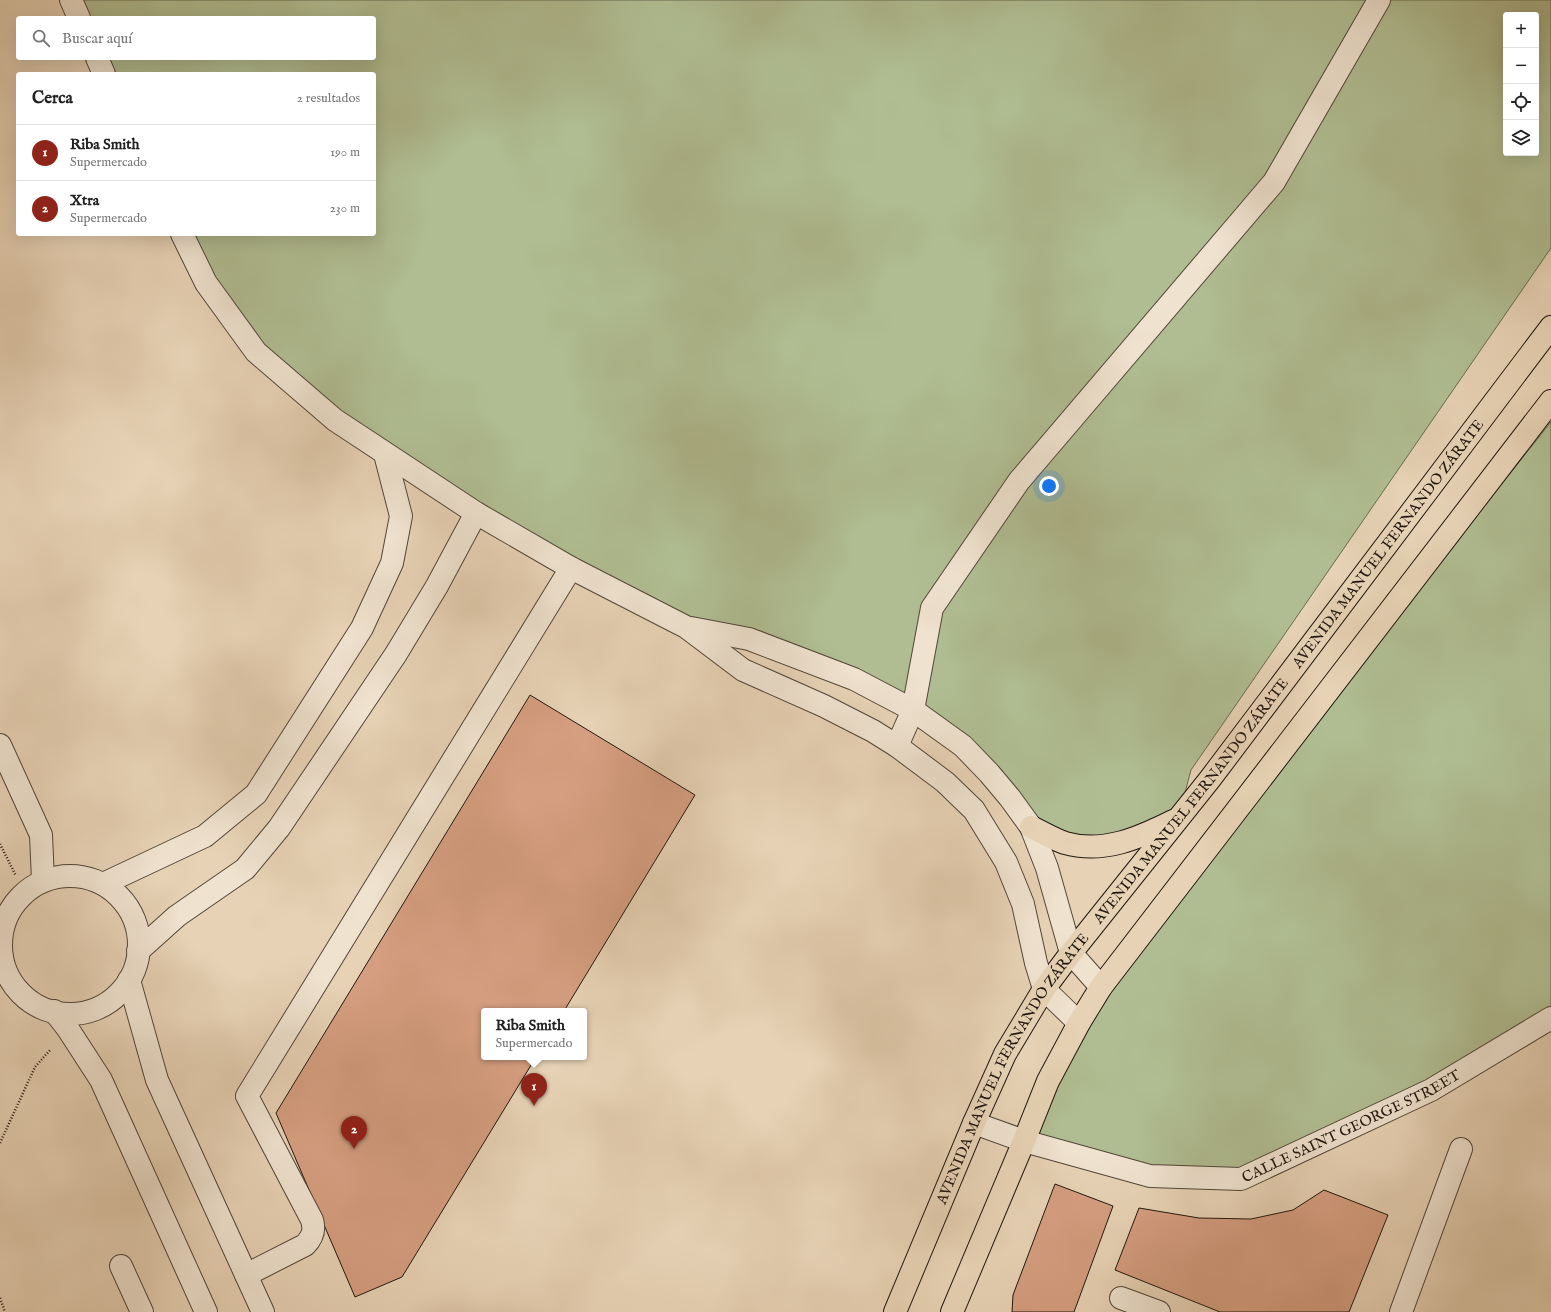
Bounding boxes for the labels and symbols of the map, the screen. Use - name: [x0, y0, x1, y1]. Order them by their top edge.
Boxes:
- street label: AVENIDA MANUEL FERNANDO ZÁRATE: [1287, 415, 1488, 672]
- your location: [1039, 476, 1059, 496]
- street label: AVENIDA MANUEL FERNANDO ZÁRATE: [1088, 674, 1292, 928]
- street label: AVENIDA MANUEL FERNANDO ZÁRATE: [931, 929, 1093, 1208]
- street label: CALLE SAINT GEORGE STREET: [1239, 1065, 1464, 1187]
- pin: 1: [521, 1073, 547, 1106]
- pin: 2: [341, 1116, 367, 1149]

